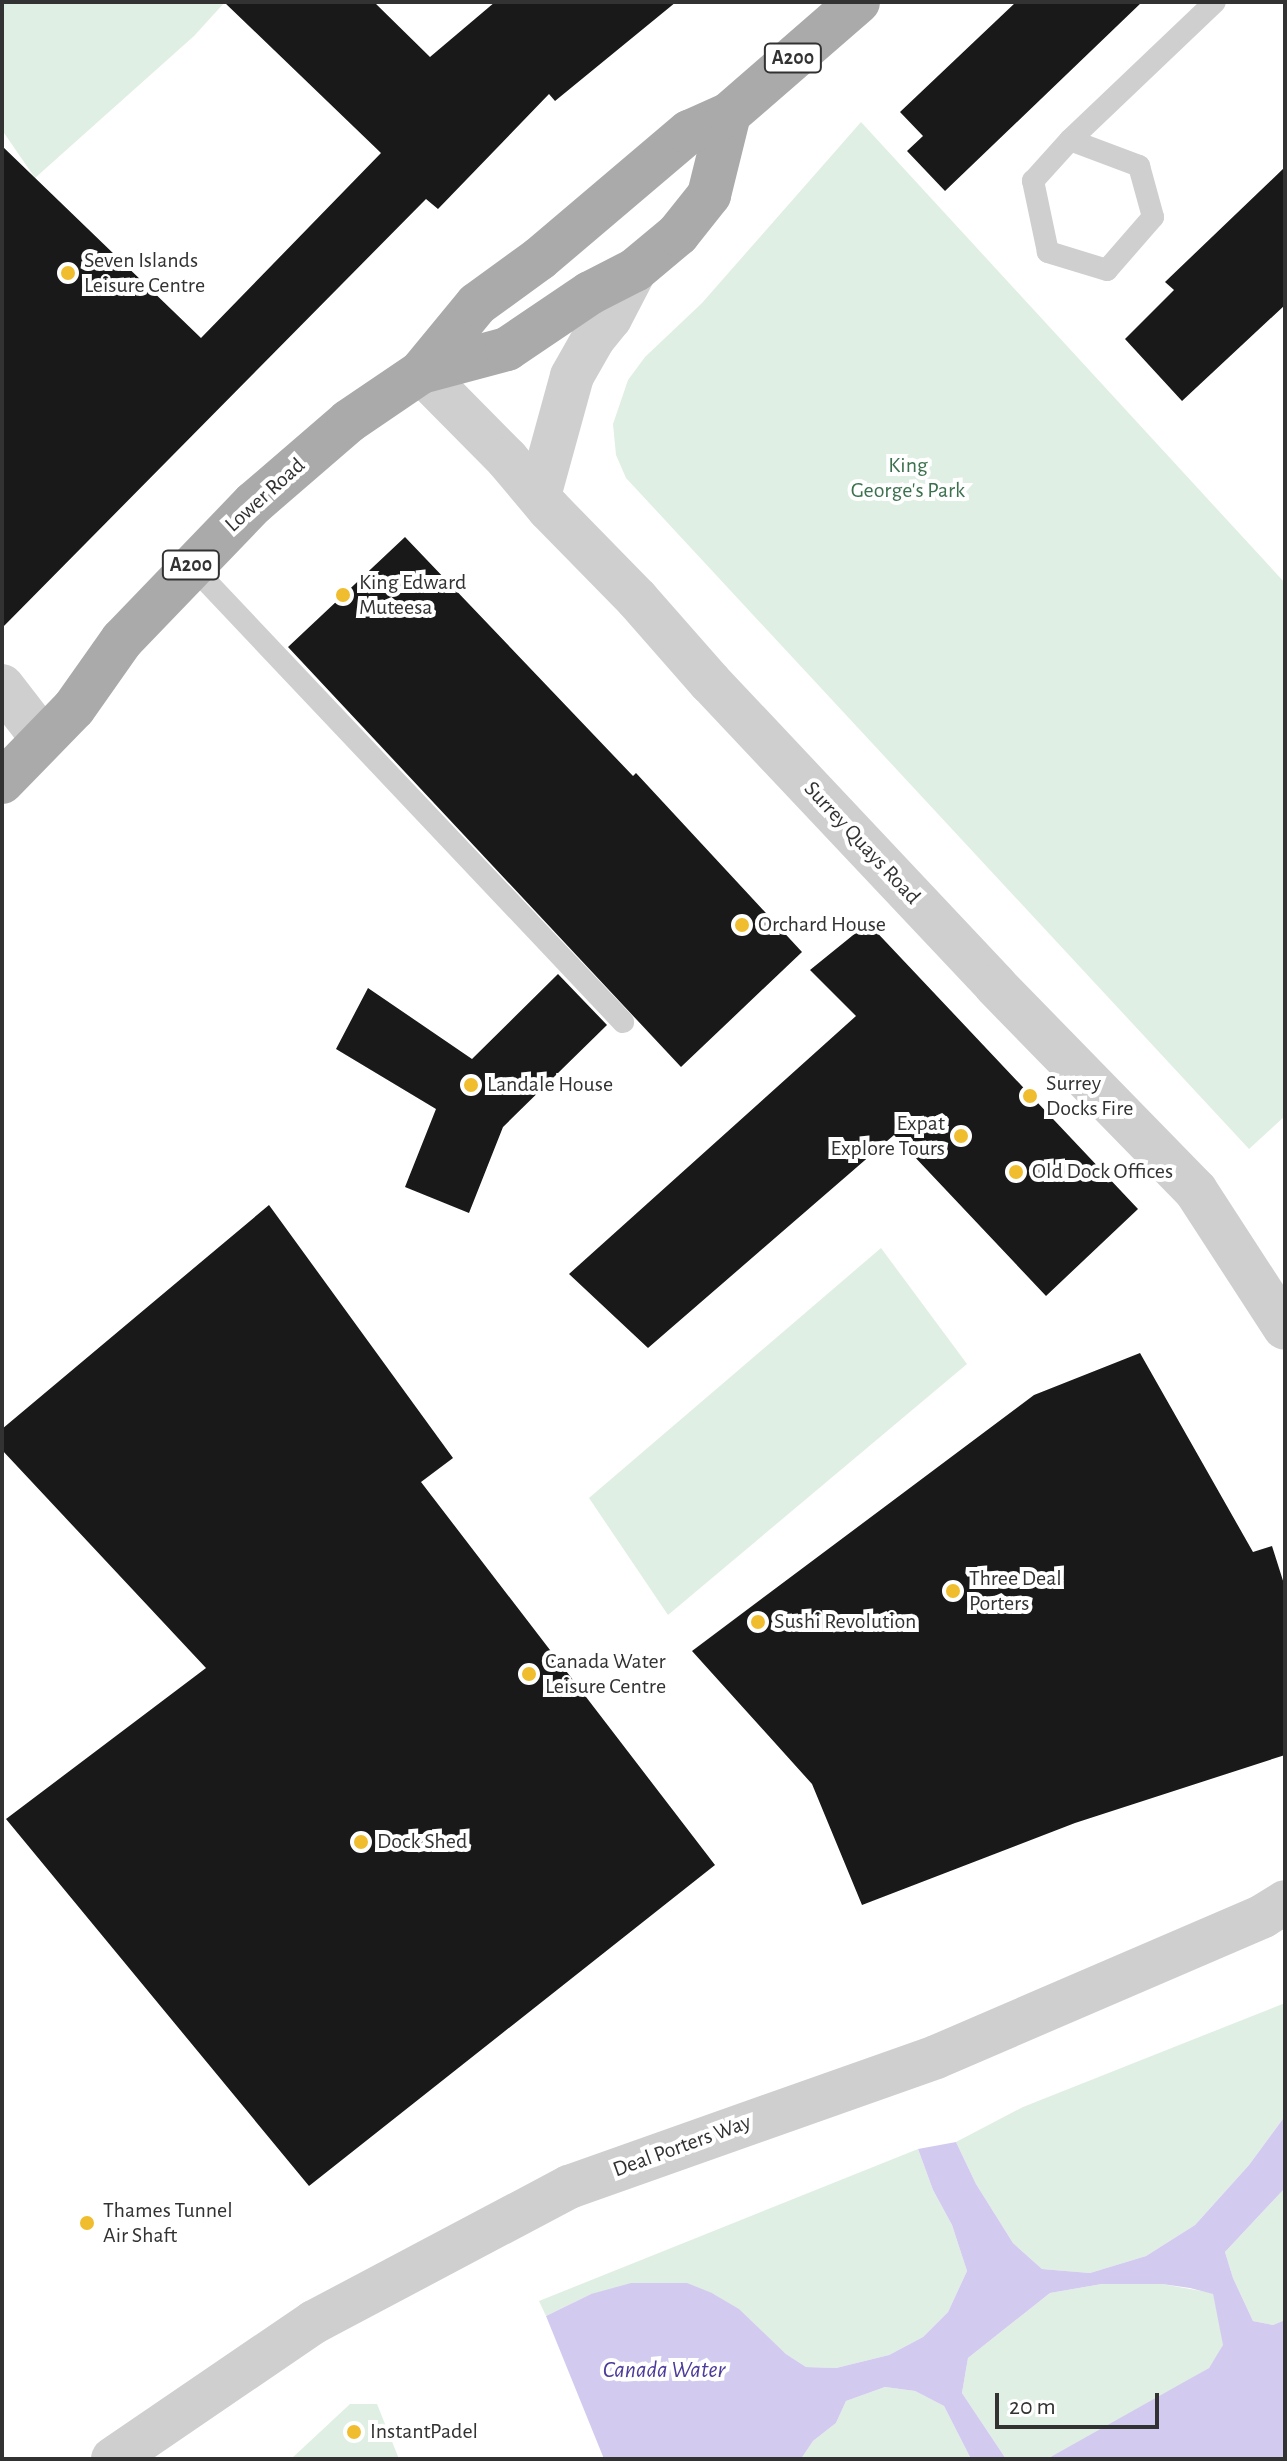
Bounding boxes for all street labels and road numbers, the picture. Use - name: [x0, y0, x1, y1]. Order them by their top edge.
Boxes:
- road number: A200: [763, 42, 823, 74]
- street label: Lower Road: [220, 452, 310, 538]
- road number: A200: [161, 549, 221, 581]
- street label: Surrey Quays Road: [798, 776, 926, 910]
- street label: Deal Porters Way: [609, 2109, 755, 2183]

